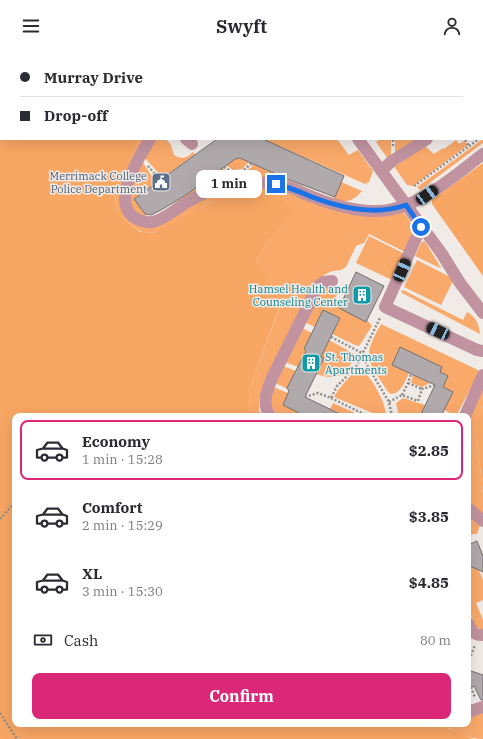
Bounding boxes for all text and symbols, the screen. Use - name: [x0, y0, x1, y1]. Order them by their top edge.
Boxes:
- icon: menu: [20, 15, 42, 37]
- text: Swyft: [216, 15, 267, 38]
- icon: person: [441, 15, 463, 37]
- text: Murray Drive: [44, 68, 143, 87]
- text: Drop-off: [44, 106, 108, 125]
- place label: Merrimack College Police Department: [50, 169, 147, 196]
- callout: 1 min: [196, 170, 262, 198]
- public building icon: Merrimack College Police Department: [150, 171, 172, 193]
- text: 1 min: [211, 175, 247, 192]
- route end: [267, 175, 285, 193]
- car: [414, 183, 440, 207]
- route start: [412, 218, 430, 236]
- car: [392, 257, 412, 283]
- place label: Hamsel Health and Counseling Center: [249, 282, 348, 309]
- building icon: Hamsel Health and Counseling Center: [351, 284, 373, 306]
- car: [425, 320, 451, 342]
- place label: St. Thomas Apartments: [325, 350, 387, 377]
- building icon: St. Thomas Apartments: [300, 352, 322, 374]
- icon: car: [34, 432, 70, 468]
- text: Economy: [82, 432, 150, 451]
- text: $2.85: [409, 441, 449, 460]
- text: 1 min · 15:28: [82, 451, 163, 468]
- icon: car: [34, 498, 70, 534]
- text: Comfort: [82, 498, 142, 517]
- text: $3.85: [409, 507, 449, 526]
- text: 2 min · 15:29: [82, 517, 163, 534]
- icon: car: [34, 564, 70, 600]
- text: XL: [82, 564, 102, 583]
- text: $4.85: [409, 573, 449, 592]
- text: 3 min · 15:30: [82, 583, 163, 600]
- icon: cash: [32, 629, 54, 651]
- text: Cash: [64, 631, 98, 650]
- text: 80 m: [420, 632, 451, 649]
- button: Confirm: [32, 673, 451, 719]

